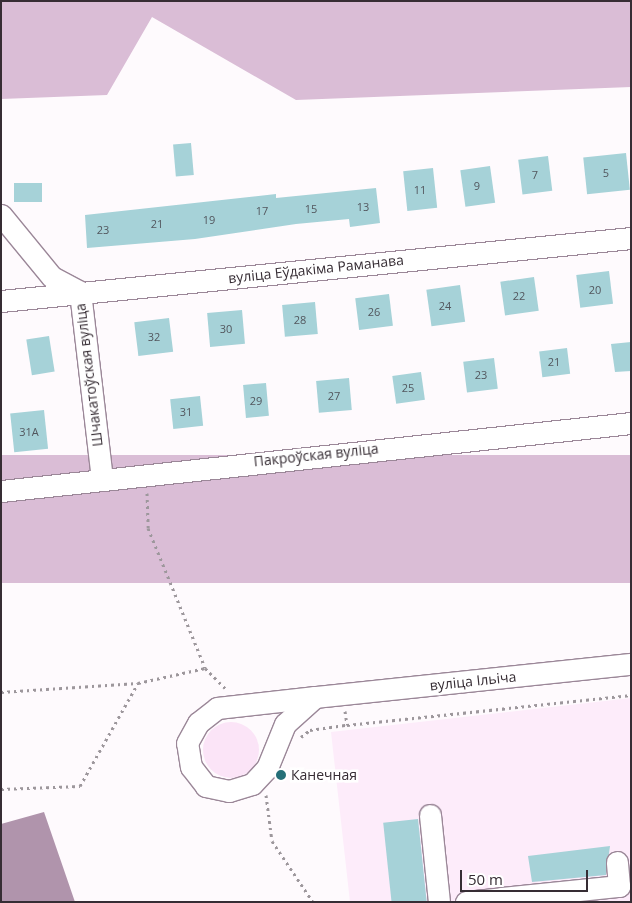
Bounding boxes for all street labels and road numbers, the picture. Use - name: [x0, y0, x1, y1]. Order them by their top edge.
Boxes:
- street label: вуліца Еўдакіма Раманава: [227, 251, 405, 287]
- street label: Шчакатоўская вуліца: [72, 303, 106, 447]
- street label: Пакроўская вуліца: [253, 440, 379, 470]
- street label: вуліца Ільіча: [429, 668, 517, 694]

